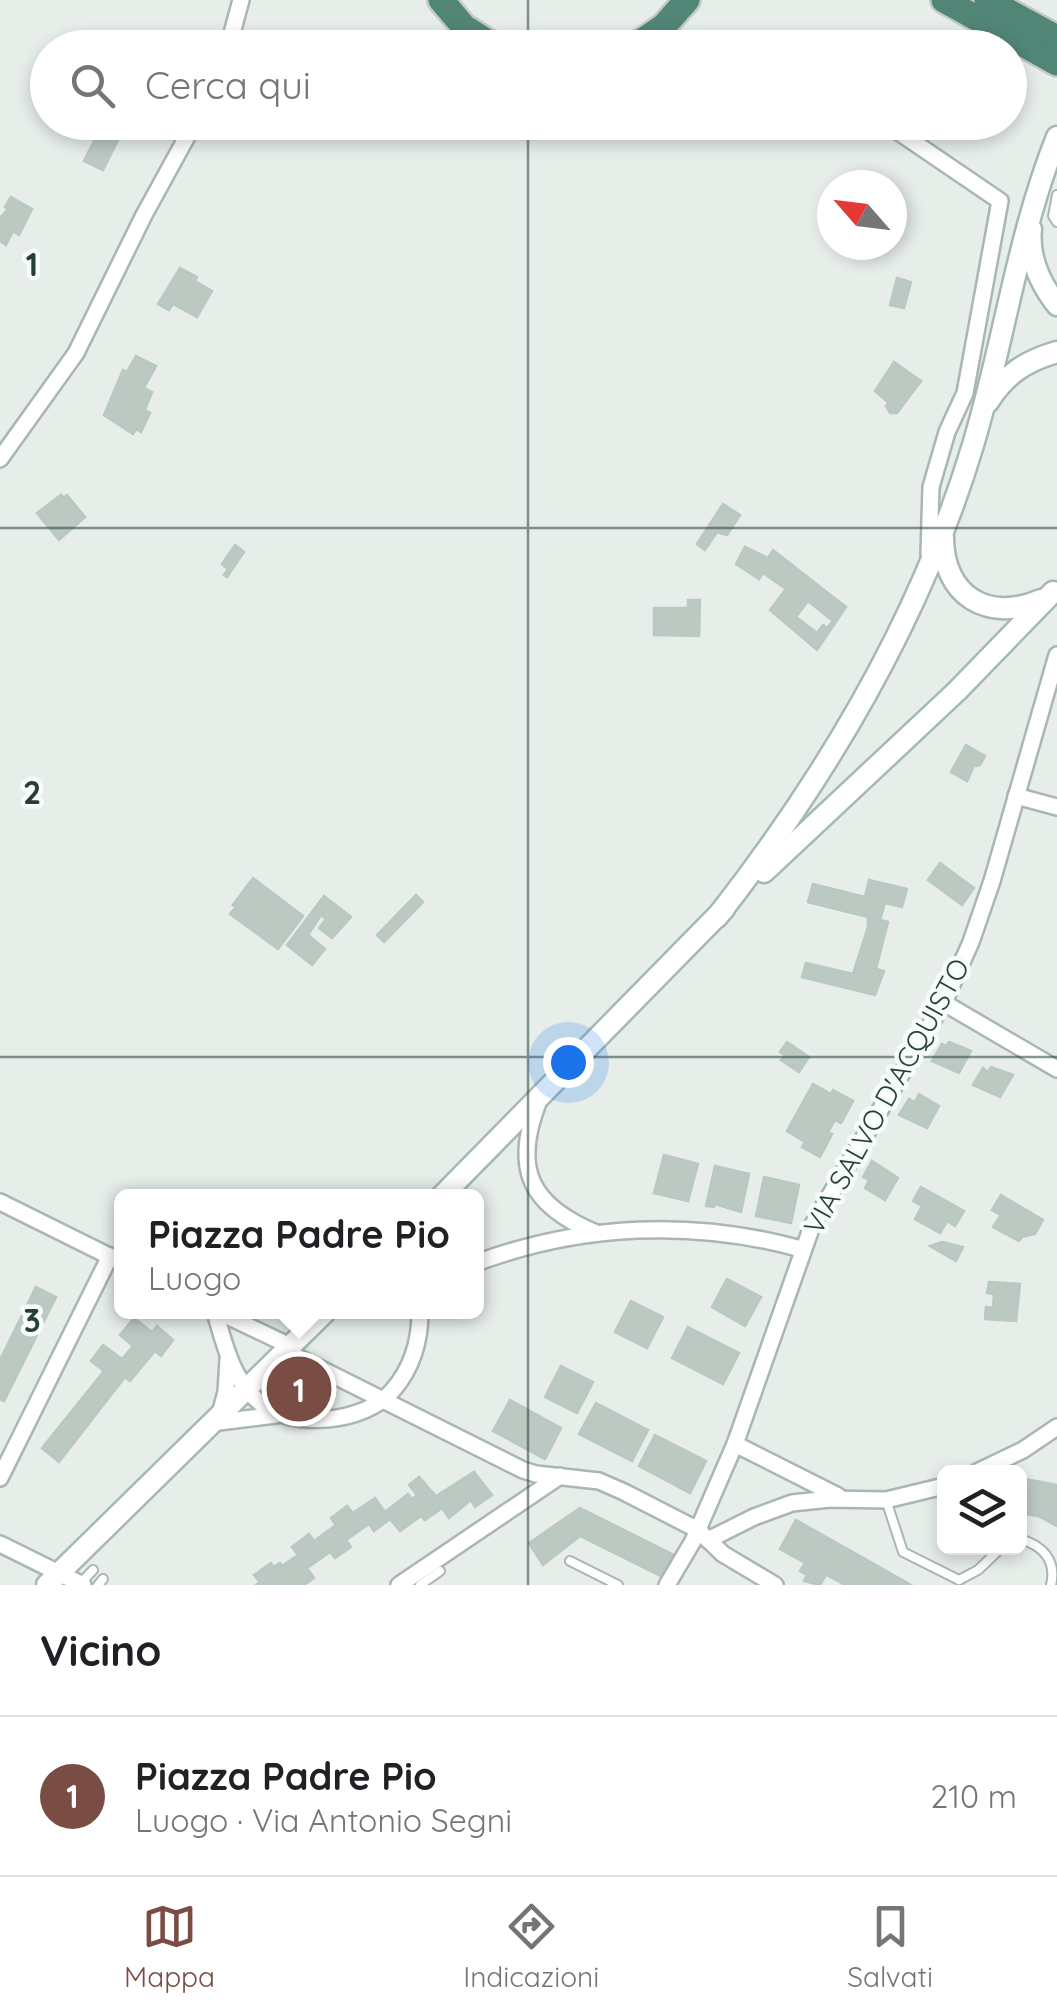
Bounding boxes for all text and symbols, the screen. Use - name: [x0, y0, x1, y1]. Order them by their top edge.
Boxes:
- search box: [30, 30, 1027, 140]
- icon: search: [65, 58, 120, 113]
- text: Cerca qui: [145, 61, 311, 109]
- north arrow: [817, 170, 907, 260]
- text: 1: [26, 244, 38, 284]
- text: 2: [23, 772, 41, 812]
- street label: VIA SALVO D'ACQUISTO: [796, 952, 976, 1240]
- your location: [543, 1037, 594, 1088]
- popup: [114, 1189, 484, 1319]
- text: Piazza Padre Pio: [148, 1210, 450, 1258]
- text: Luogo: [148, 1258, 241, 1298]
- text: 3: [23, 1300, 41, 1340]
- pin: 1: [266, 1352, 332, 1426]
- map controls: [937, 1465, 1027, 1555]
- button: layers: [937, 1465, 1027, 1555]
- text: Vicino: [40, 1624, 161, 1677]
- text: Piazza Padre Pio: [135, 1752, 437, 1800]
- text: 1: [66, 1776, 79, 1816]
- text: 210 m: [930, 1776, 1017, 1816]
- text: Luogo · Via Antonio Segni: [135, 1800, 512, 1840]
- tab: Mappa: [124, 1899, 215, 1994]
- tab: Indicazioni: [463, 1899, 599, 1994]
- tab: Salvati: [847, 1899, 933, 1994]

